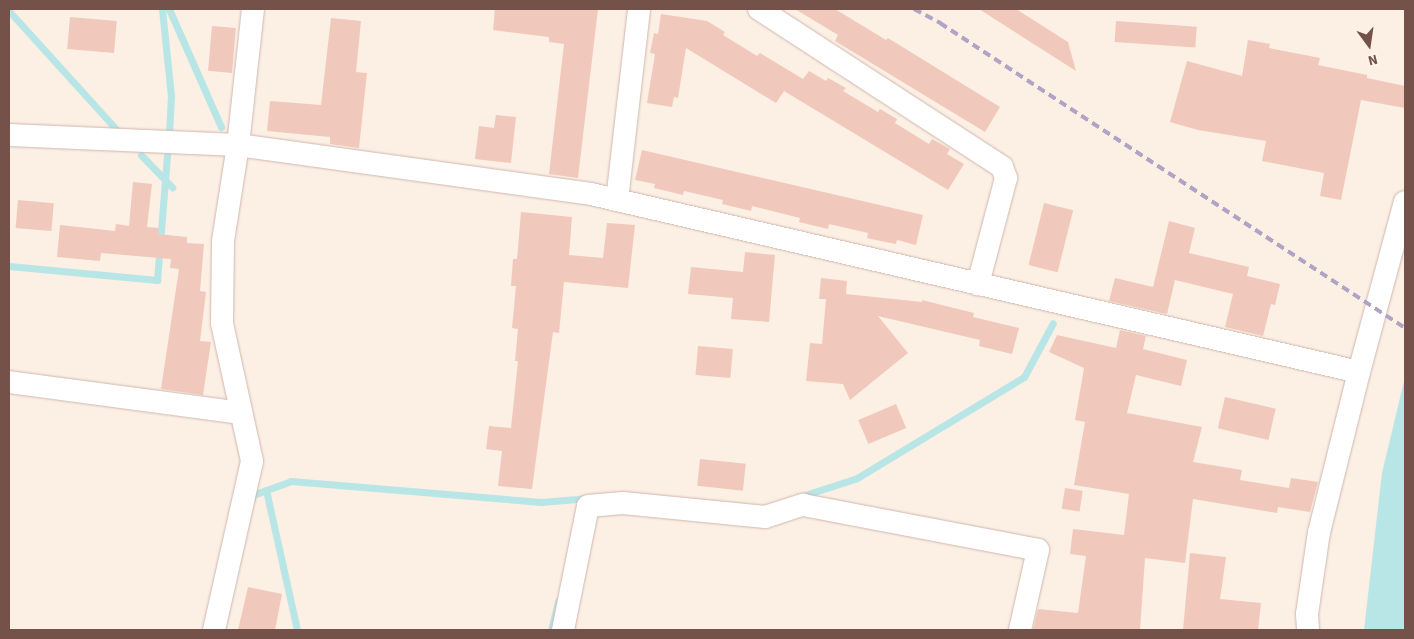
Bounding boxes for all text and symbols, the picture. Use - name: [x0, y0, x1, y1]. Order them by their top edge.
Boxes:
- north arrow: [1344, 20, 1394, 70]
- text: N: [1366, 49, 1380, 70]

